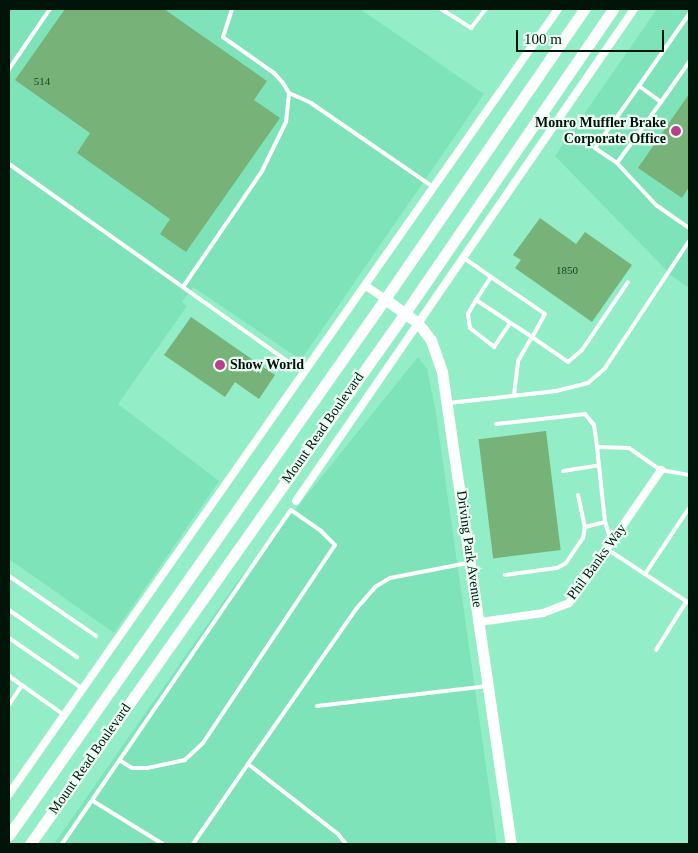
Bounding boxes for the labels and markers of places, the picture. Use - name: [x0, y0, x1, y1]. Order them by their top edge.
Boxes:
- place label: Monro Muffler Brake Corporate Office: [535, 115, 666, 148]
- marker: Monro Muffler Brake Corporate Office: [670, 125, 682, 137]
- place label: Show World: [230, 357, 304, 373]
- marker: Show World: [214, 359, 226, 371]

